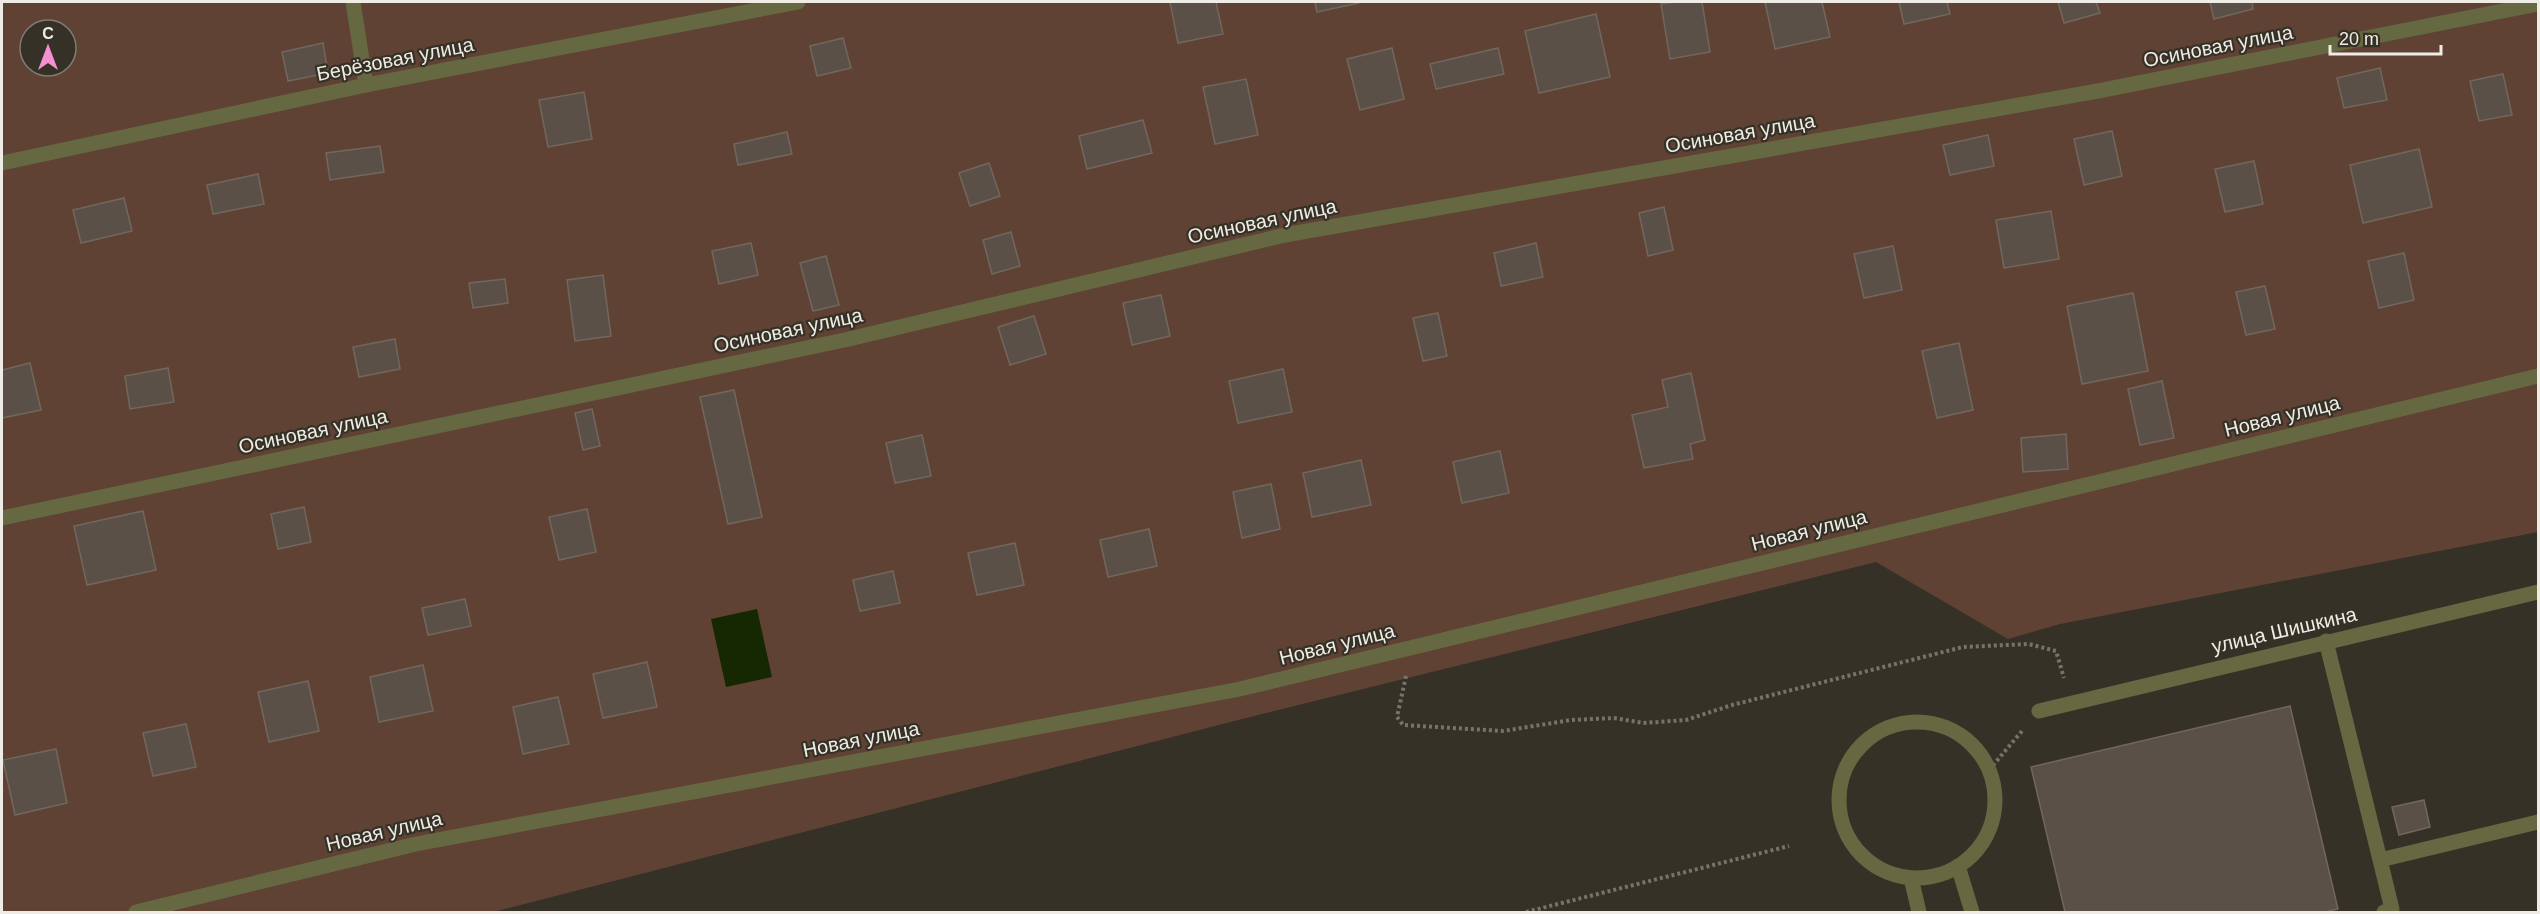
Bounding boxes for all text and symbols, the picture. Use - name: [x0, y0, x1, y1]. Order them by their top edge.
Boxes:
- north arrow: [18, 18, 78, 78]
- scale bar: [2330, 18, 2441, 56]
- street label: Осиновая улица: [2141, 21, 2295, 71]
- text: С: [42, 25, 54, 42]
- text: 20 m: [2339, 29, 2379, 49]
- street label: Берёзовая улица: [315, 33, 476, 85]
- street label: Осиновая улица: [1663, 109, 1818, 157]
- street label: Осиновая улица: [1185, 194, 1339, 248]
- street label: Осиновая улица: [711, 303, 865, 357]
- street label: Новая улица: [2222, 391, 2343, 441]
- street label: Осиновая улица: [236, 404, 390, 458]
- street label: Новая улица: [1749, 505, 1870, 555]
- street label: улица Шишкина: [2209, 602, 2360, 657]
- street label: Новая улица: [1277, 619, 1398, 669]
- street label: Новая улица: [801, 717, 922, 761]
- street label: Новая улица: [324, 807, 445, 855]

